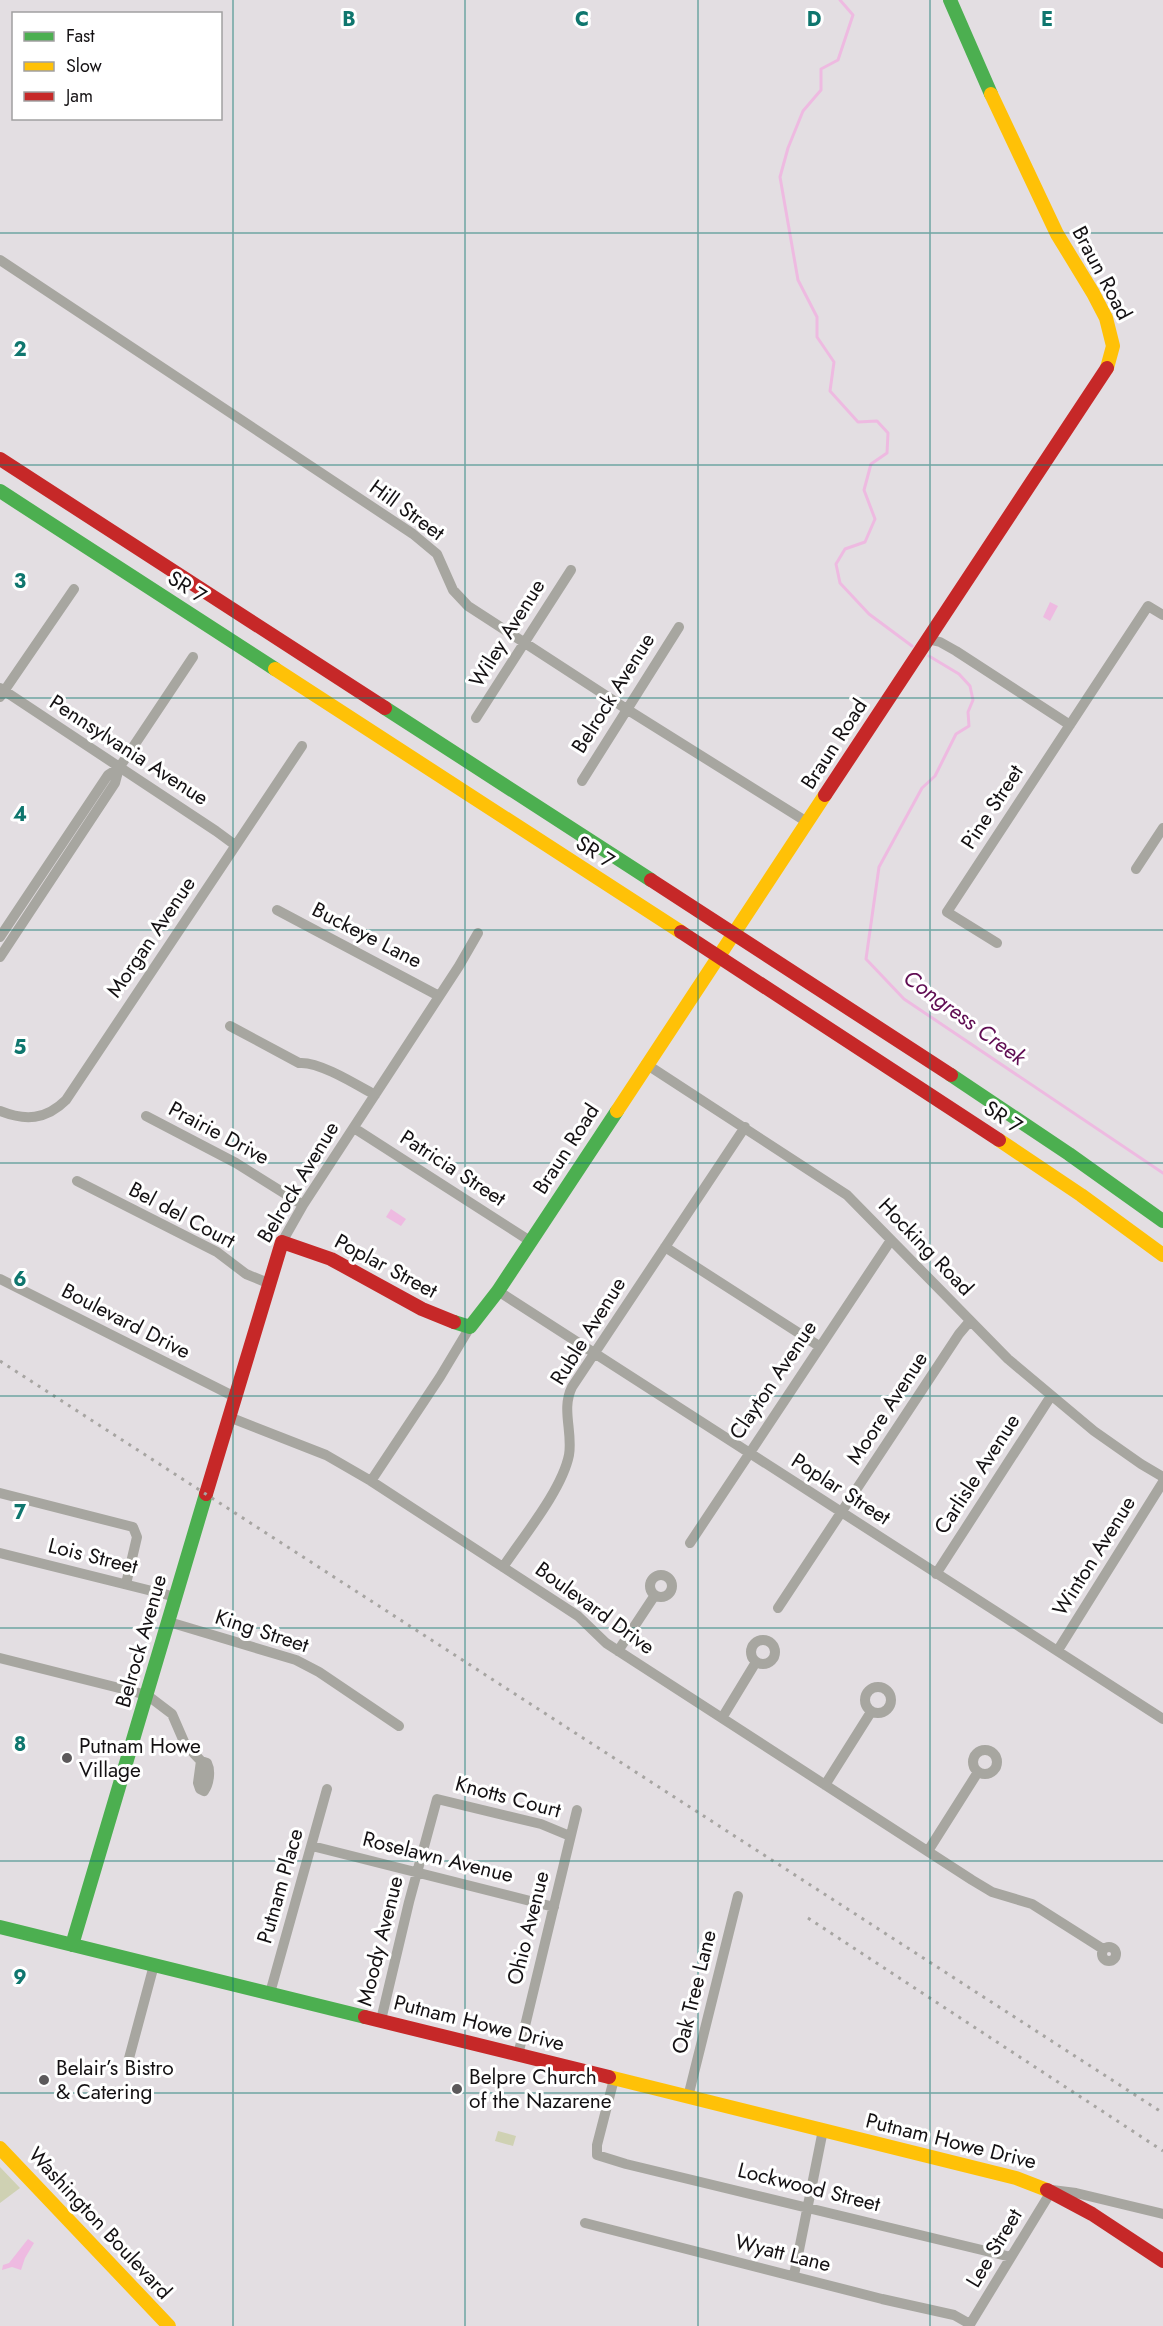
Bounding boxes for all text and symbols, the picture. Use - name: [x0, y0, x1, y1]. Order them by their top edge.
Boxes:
- text: B: [342, 5, 356, 34]
- text: C: [575, 5, 589, 34]
- text: D: [807, 5, 821, 34]
- text: E: [1041, 5, 1053, 34]
- legend: [12, 12, 222, 120]
- text: Fast: [66, 23, 95, 49]
- text: Slow: [66, 53, 103, 79]
- text: Jam: [64, 83, 93, 109]
- street label: Braun Road: [1065, 221, 1139, 325]
- text: 2: [13, 335, 27, 364]
- street label: Hill Street: [363, 472, 451, 548]
- street label: SR 7: [162, 563, 212, 611]
- text: 3: [14, 567, 26, 596]
- street label: Wiley Avenue: [462, 573, 552, 693]
- street label: Belrock Avenue: [564, 627, 662, 759]
- street label: Pennsylvania Avenue: [44, 687, 214, 813]
- street label: Braun Road: [793, 693, 875, 795]
- street label: Pine Street: [953, 759, 1031, 855]
- text: 4: [13, 800, 27, 829]
- street label: SR 7: [570, 828, 620, 876]
- street label: Morgan Avenue: [99, 870, 203, 1003]
- street label: Buckeye Lane: [307, 894, 427, 976]
- water label: Congress Creek: [897, 962, 1034, 1073]
- text: 5: [14, 1033, 27, 1062]
- street label: SR 7: [978, 1093, 1028, 1141]
- street label: Prairie Drive: [163, 1094, 275, 1172]
- street label: Braun Road: [525, 1098, 607, 1200]
- street label: Belrock Avenue: [250, 1116, 346, 1248]
- street label: Patricia Street: [394, 1123, 512, 1213]
- street label: Bel del Court: [123, 1174, 241, 1256]
- street label: Hocking Road: [872, 1191, 980, 1303]
- street label: Poplar Street: [329, 1226, 443, 1306]
- text: 6: [13, 1265, 27, 1294]
- street label: Ruble Avenue: [543, 1271, 633, 1391]
- street label: Boulevard Drive: [56, 1276, 196, 1366]
- street label: Clayton Avenue: [722, 1314, 824, 1445]
- street label: Moore Avenue: [839, 1345, 935, 1470]
- street label: Carlisle Avenue: [927, 1408, 1027, 1540]
- street label: Poplar Street: [786, 1446, 896, 1532]
- street label: Winton Avenue: [1045, 1490, 1143, 1622]
- text: 7: [14, 1498, 27, 1527]
- street label: Lois Street: [45, 1530, 141, 1582]
- street label: Boulevard Drive: [529, 1554, 661, 1662]
- street label: Belrock Avenue: [108, 1571, 174, 1711]
- street label: King Street: [211, 1602, 313, 1660]
- text: 8: [14, 1730, 26, 1759]
- place label: Putnam Howe Village: [79, 1731, 201, 1785]
- marker: Putnam Howe Village: [60, 1751, 74, 1765]
- street label: Knotts Court: [452, 1768, 564, 1826]
- street label: Roselawn Avenue: [359, 1824, 517, 1890]
- street label: Putnam Place: [249, 1825, 311, 1947]
- street label: Ohio Avenue: [499, 1868, 557, 1988]
- street label: Moody Avenue: [349, 1873, 411, 2009]
- street label: Oak Tree Lane: [664, 1927, 724, 2057]
- text: 9: [13, 1963, 27, 1992]
- street label: Putnam Howe Drive: [391, 1987, 568, 2059]
- place label: Belair’s Bistro & Catering: [56, 2053, 174, 2107]
- place label: Belpre Church of the Nazarene: [469, 2062, 612, 2116]
- marker: Belair’s Bistro & Catering: [37, 2073, 51, 2087]
- marker: Belpre Church of the Nazarene: [450, 2082, 464, 2096]
- street label: Putnam Howe Drive: [863, 2105, 1040, 2177]
- street label: Washington Boulevard: [21, 2140, 179, 2306]
- street label: Lockwood Street: [735, 2155, 883, 2219]
- street label: Lee Street: [959, 2203, 1029, 2293]
- street label: Wyatt Lane: [732, 2227, 834, 2279]

